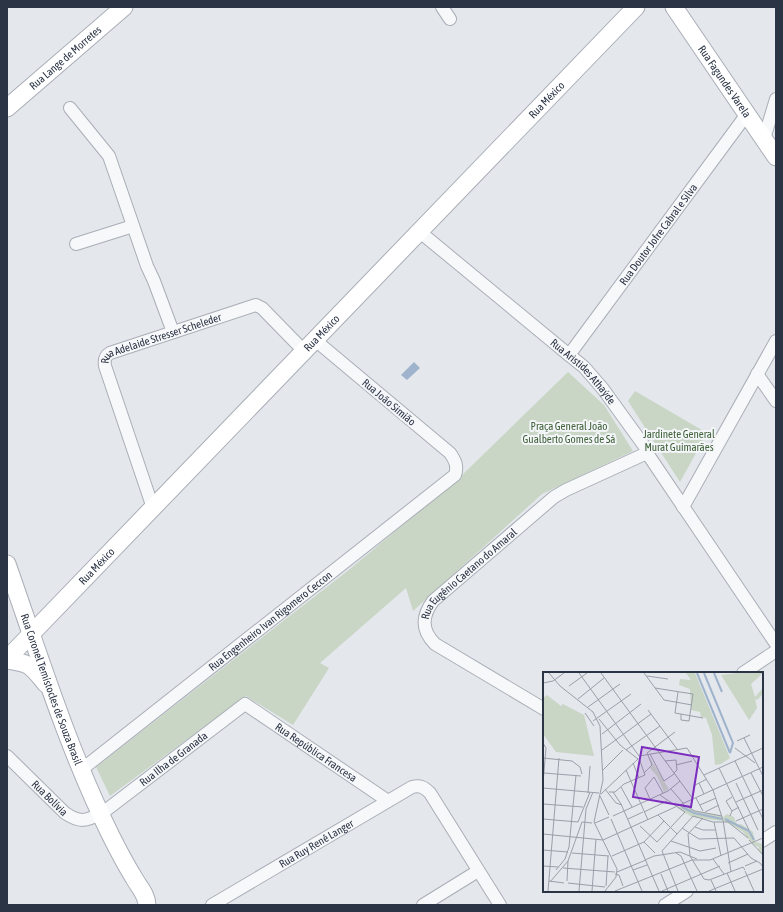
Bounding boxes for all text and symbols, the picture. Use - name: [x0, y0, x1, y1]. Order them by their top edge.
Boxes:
- street label: Rua Lange de Morretes: [27, 23, 104, 92]
- street label: Rua Fagundes Varela: [696, 43, 753, 120]
- street label: Rua México: [526, 79, 567, 121]
- street label: Rua Doutor Jofre Cabral e Silva: [617, 181, 699, 287]
- street label: Rua Adelaide Stresser Scheleder: [98, 311, 224, 364]
- street label: Rua México: [301, 312, 342, 354]
- street label: Rua Aristides Athaýde: [548, 336, 618, 407]
- street label: Rua João Simião: [360, 376, 418, 428]
- park label: Praça General João Gualberto Gomes de Sá: [522, 420, 616, 445]
- park label: Jardinete General Murat Guimarães: [643, 428, 715, 453]
- street label: Rua Eugênio Caetano do Amaral: [419, 526, 519, 620]
- street label: Rua México: [76, 545, 117, 587]
- street label: Rua Engenheiro Ivan Rigomero Ceccon: [206, 568, 334, 673]
- street label: Rua Coronel Temístocles de Souza Brasil: [19, 612, 85, 767]
- inset map: [543, 672, 763, 892]
- street label: Rua República Francesa: [273, 720, 359, 784]
- street label: Rua Ilha de Granada: [137, 729, 210, 788]
- street label: Rua Bolívia: [29, 778, 70, 818]
- street label: Rua Ruy Renê Langer: [277, 817, 356, 870]

